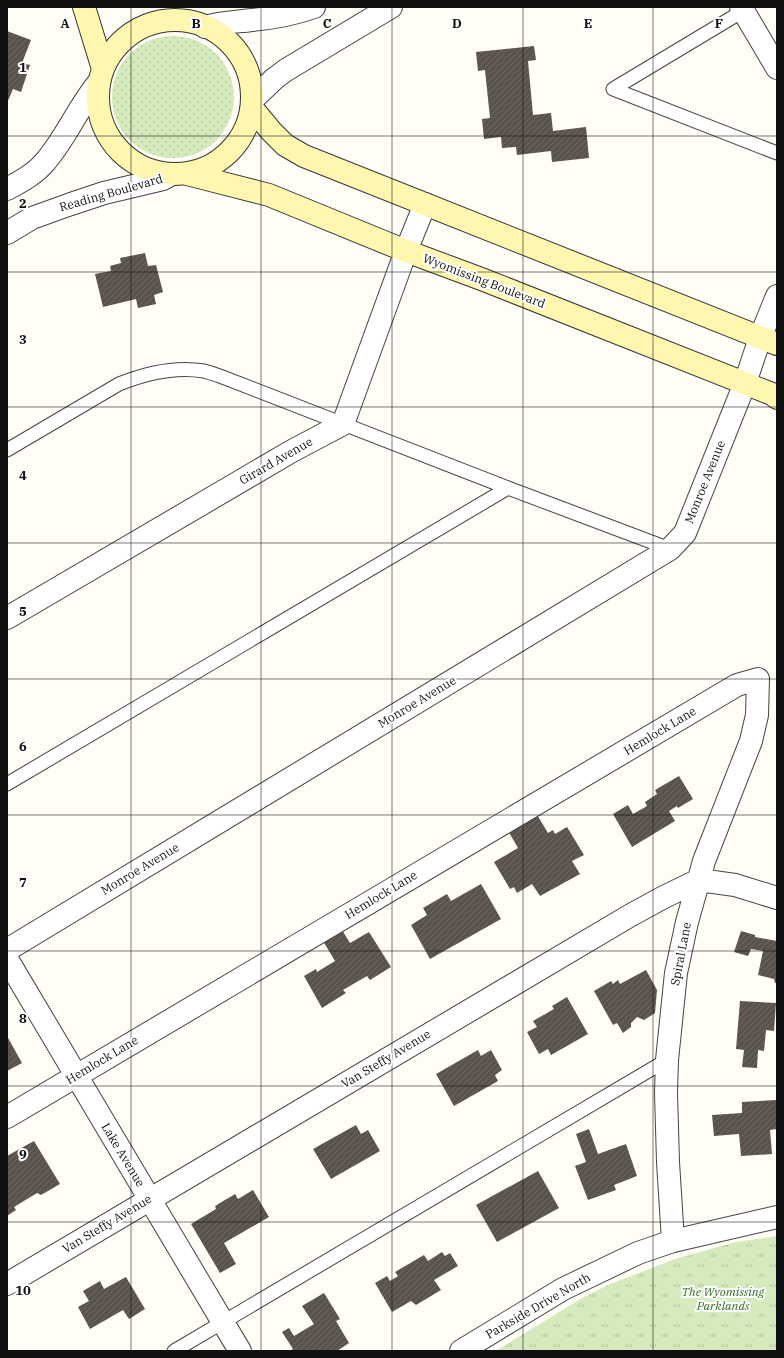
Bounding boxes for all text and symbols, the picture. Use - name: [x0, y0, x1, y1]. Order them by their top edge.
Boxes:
- text: A: [60, 15, 70, 32]
- text: B: [191, 15, 201, 32]
- text: C: [323, 15, 332, 32]
- text: D: [452, 15, 462, 32]
- text: E: [584, 15, 592, 32]
- text: F: [715, 15, 723, 32]
- text: 1: [19, 59, 27, 76]
- street label: Reading Boulevard: [57, 171, 164, 214]
- text: 2: [19, 195, 27, 212]
- street label: Wyomissing Boulevard: [421, 250, 548, 311]
- text: 3: [19, 331, 27, 348]
- street label: Girard Avenue: [237, 434, 315, 488]
- street label: Monroe Avenue: [681, 438, 728, 526]
- text: 4: [19, 467, 27, 484]
- text: 5: [19, 603, 27, 620]
- street label: Monroe Avenue: [375, 672, 459, 731]
- street label: Hemlock Lane: [621, 703, 699, 758]
- text: 6: [19, 738, 27, 755]
- street label: Monroe Avenue: [98, 839, 182, 898]
- street label: Hemlock Lane: [342, 867, 420, 922]
- text: 7: [19, 874, 27, 891]
- street label: Spiral Lane: [667, 921, 694, 987]
- text: 8: [19, 1010, 27, 1027]
- street label: Van Steffy Avenue: [338, 1026, 433, 1091]
- street label: Hemlock Lane: [63, 1032, 141, 1087]
- street label: Lake Avenue: [98, 1120, 148, 1189]
- text: 9: [19, 1146, 27, 1163]
- street label: Van Steffy Avenue: [59, 1191, 154, 1256]
- street label: Parkside Drive North: [483, 1269, 593, 1342]
- text: 10: [15, 1282, 31, 1299]
- park label: The Wyomissing Parklands: [682, 1284, 765, 1313]

